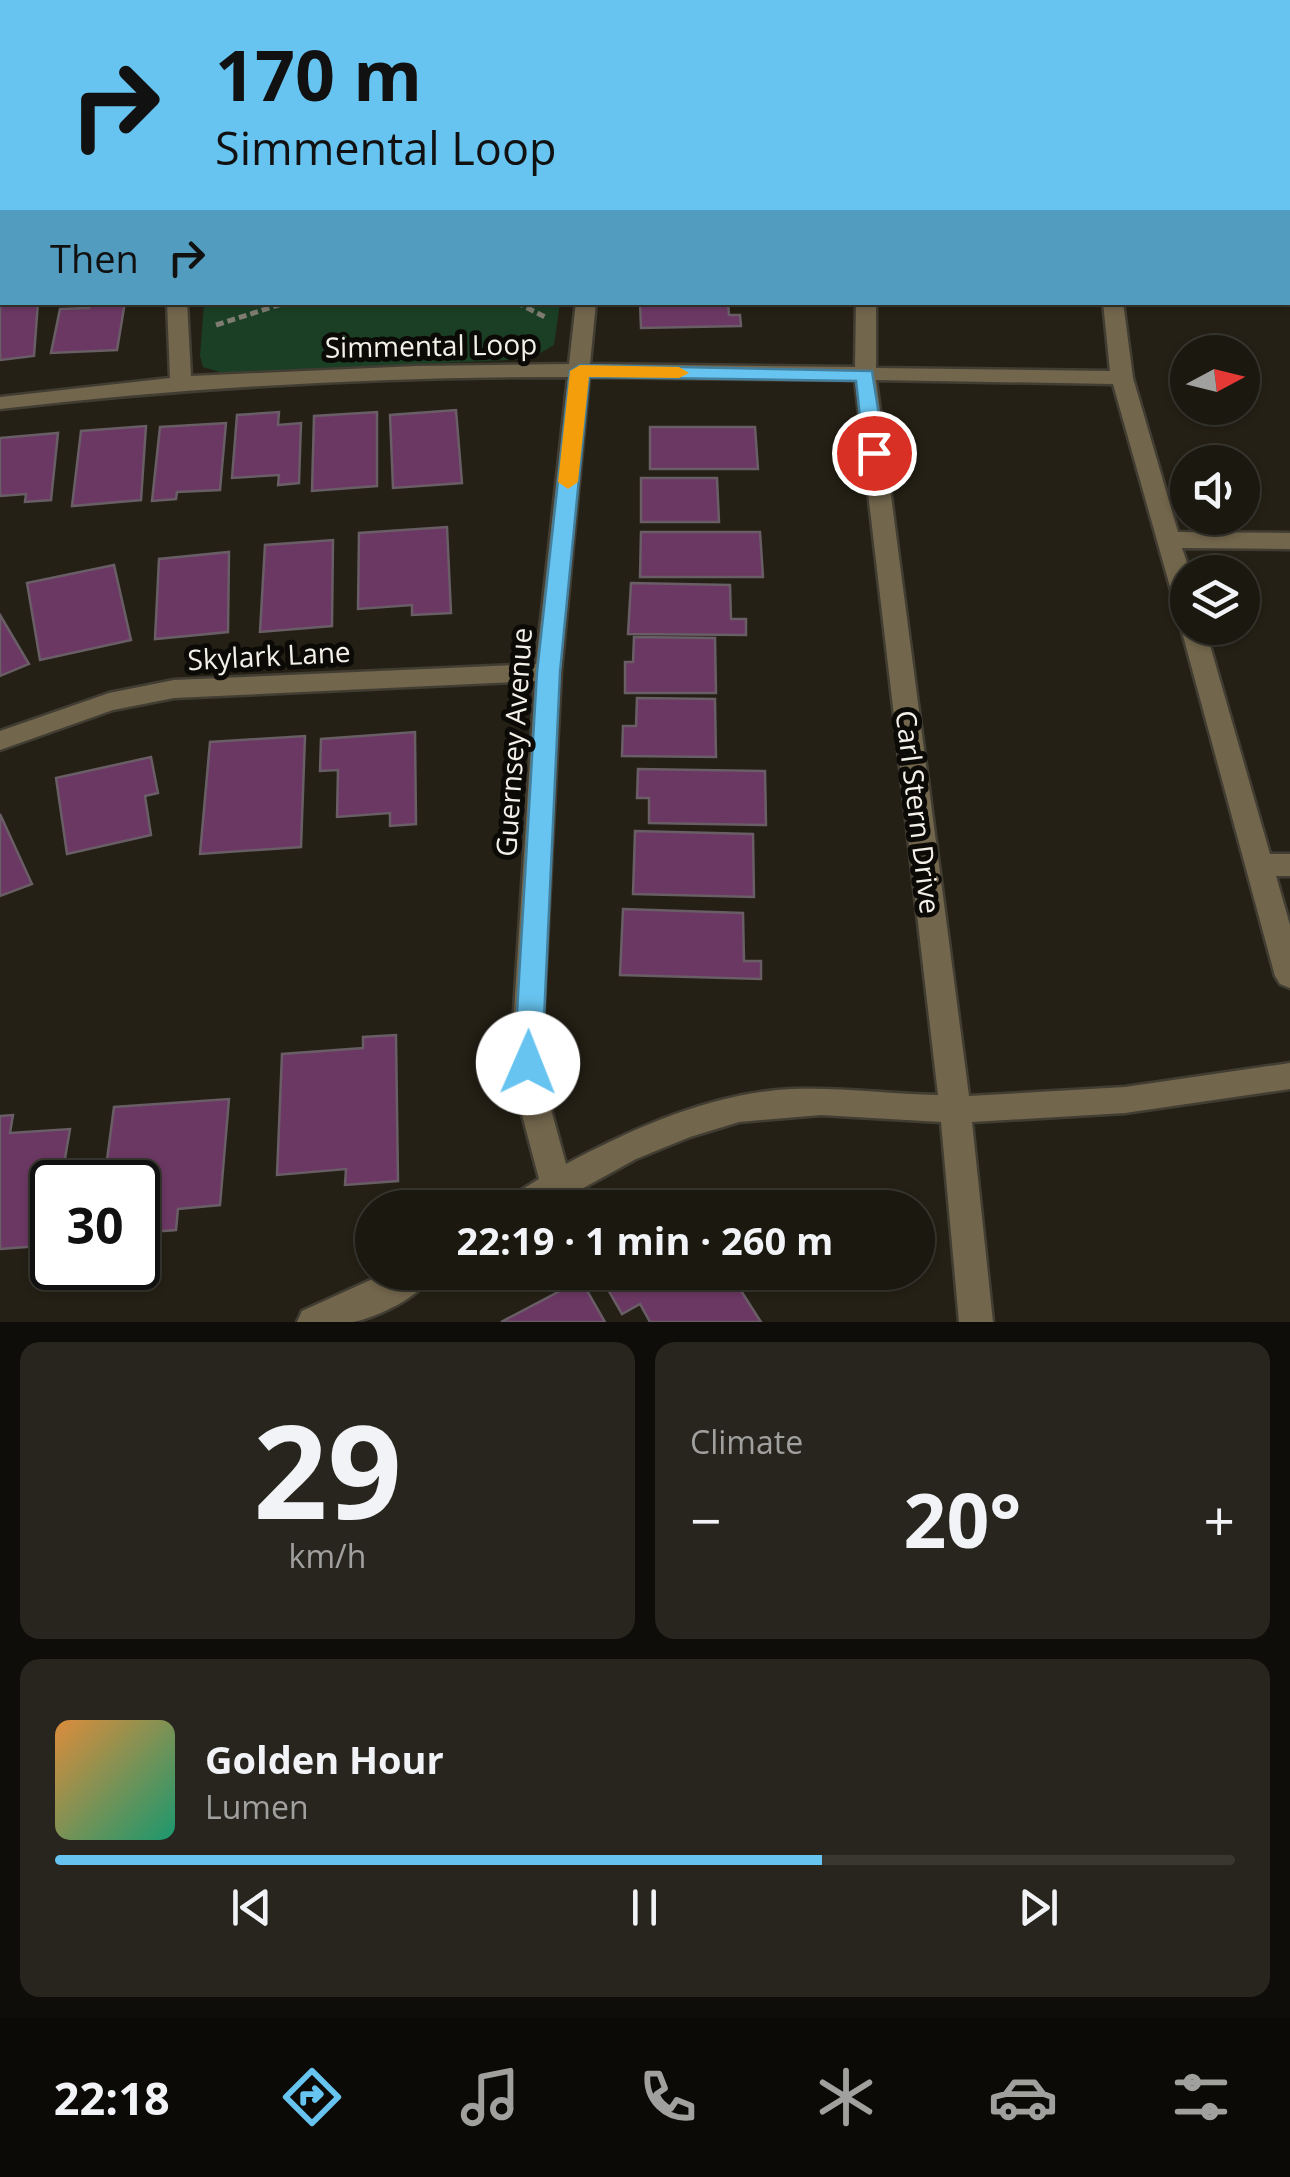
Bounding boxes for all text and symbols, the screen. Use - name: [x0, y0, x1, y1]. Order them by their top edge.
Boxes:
- text: 170 m: [215, 26, 422, 122]
- icon: right: [50, 40, 180, 170]
- text: Simmental Loop: [215, 117, 556, 178]
- icon: right: [159, 230, 214, 285]
- text: Then: [50, 232, 139, 284]
- street label: Simmental Loop: [324, 324, 538, 366]
- north arrow: [1170, 335, 1260, 425]
- map controls: [1170, 335, 1260, 645]
- pin: [832, 411, 917, 496]
- icon: arrive: [847, 426, 902, 481]
- button: sound: [1170, 445, 1260, 535]
- button: layers: [1170, 555, 1260, 645]
- street label: Guernsey Avenue: [486, 626, 540, 858]
- street label: Skylark Lane: [187, 632, 351, 678]
- street label: Carl Stern Drive: [888, 708, 950, 916]
- position arrow: [476, 1011, 580, 1115]
- speed limit sign: 30: [30, 1160, 160, 1290]
- text: 22:19 · 1 min · 260 m: [457, 1214, 833, 1266]
- text: 29: [253, 1380, 402, 1557]
- text: Climate: [690, 1420, 803, 1463]
- text: 20°: [904, 1468, 1021, 1570]
- text: −: [690, 1482, 721, 1557]
- text: +: [1204, 1482, 1235, 1557]
- text: km/h: [289, 1534, 366, 1577]
- text: Golden Hour: [205, 1733, 444, 1785]
- text: Lumen: [205, 1785, 309, 1828]
- icon: previous: [224, 1880, 279, 1935]
- icon: pause: [617, 1880, 672, 1935]
- icon: next: [1011, 1880, 1066, 1935]
- icon: directions: [277, 2062, 347, 2132]
- icon: music: [455, 2062, 525, 2132]
- icon: phone: [633, 2062, 703, 2132]
- icon: climate: [811, 2062, 881, 2132]
- icon: car: [988, 2062, 1058, 2132]
- icon: filters: [1166, 2062, 1236, 2132]
- text: 22:18: [54, 2067, 170, 2128]

